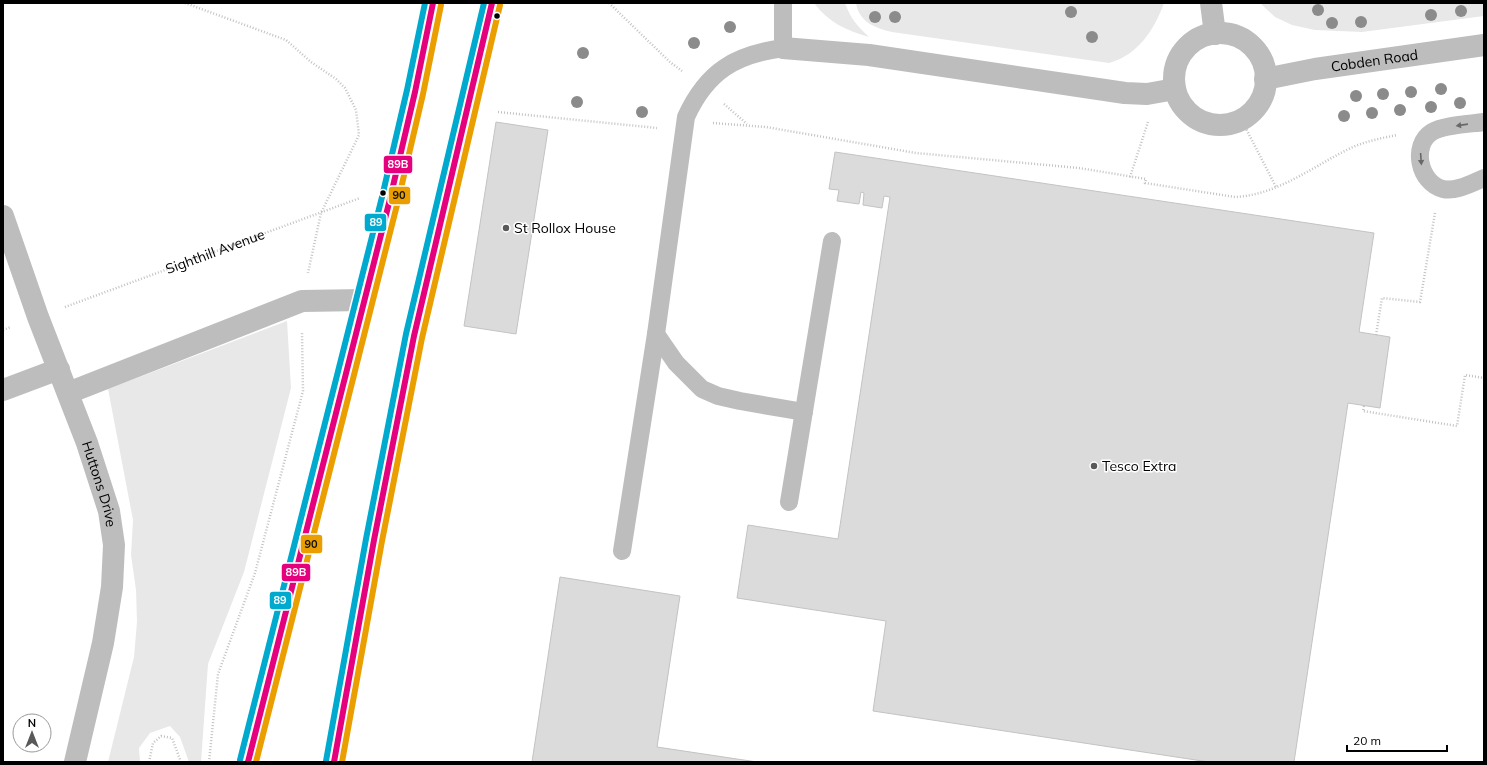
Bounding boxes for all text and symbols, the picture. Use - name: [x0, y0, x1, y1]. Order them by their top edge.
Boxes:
- unlabelled marker: [492, 11, 502, 21]
- street label: Cobden Road: [1330, 45, 1419, 76]
- one-way arrow: [1455, 122, 1468, 128]
- one-way arrow: [1418, 153, 1425, 165]
- line badge: 89B: [383, 155, 413, 174]
- text: 89B: [388, 157, 409, 171]
- line badge: 90: [388, 186, 411, 205]
- unlabelled marker: [378, 188, 388, 198]
- text: 90: [392, 188, 406, 202]
- line badge: 89: [364, 213, 387, 232]
- text: 89: [369, 215, 383, 229]
- place label: St Rollox House: [514, 219, 616, 237]
- marker: St Rollox House: [501, 223, 511, 233]
- street label: Sighthill Avenue: [163, 225, 267, 278]
- street label: Huttons Drive: [78, 439, 120, 528]
- place label: Tesco Extra: [1102, 457, 1176, 475]
- marker: Tesco Extra: [1089, 461, 1099, 471]
- line badge: 90: [300, 534, 323, 554]
- text: 90: [304, 537, 318, 551]
- line badge: 89B: [281, 563, 311, 582]
- text: 89B: [286, 565, 307, 579]
- line badge: 89: [269, 591, 292, 610]
- text: 89: [273, 593, 287, 607]
- north arrow: [12, 713, 52, 753]
- text: N: [28, 716, 36, 730]
- scale bar: [1347, 727, 1447, 753]
- text: 20 m: [1353, 733, 1381, 748]

